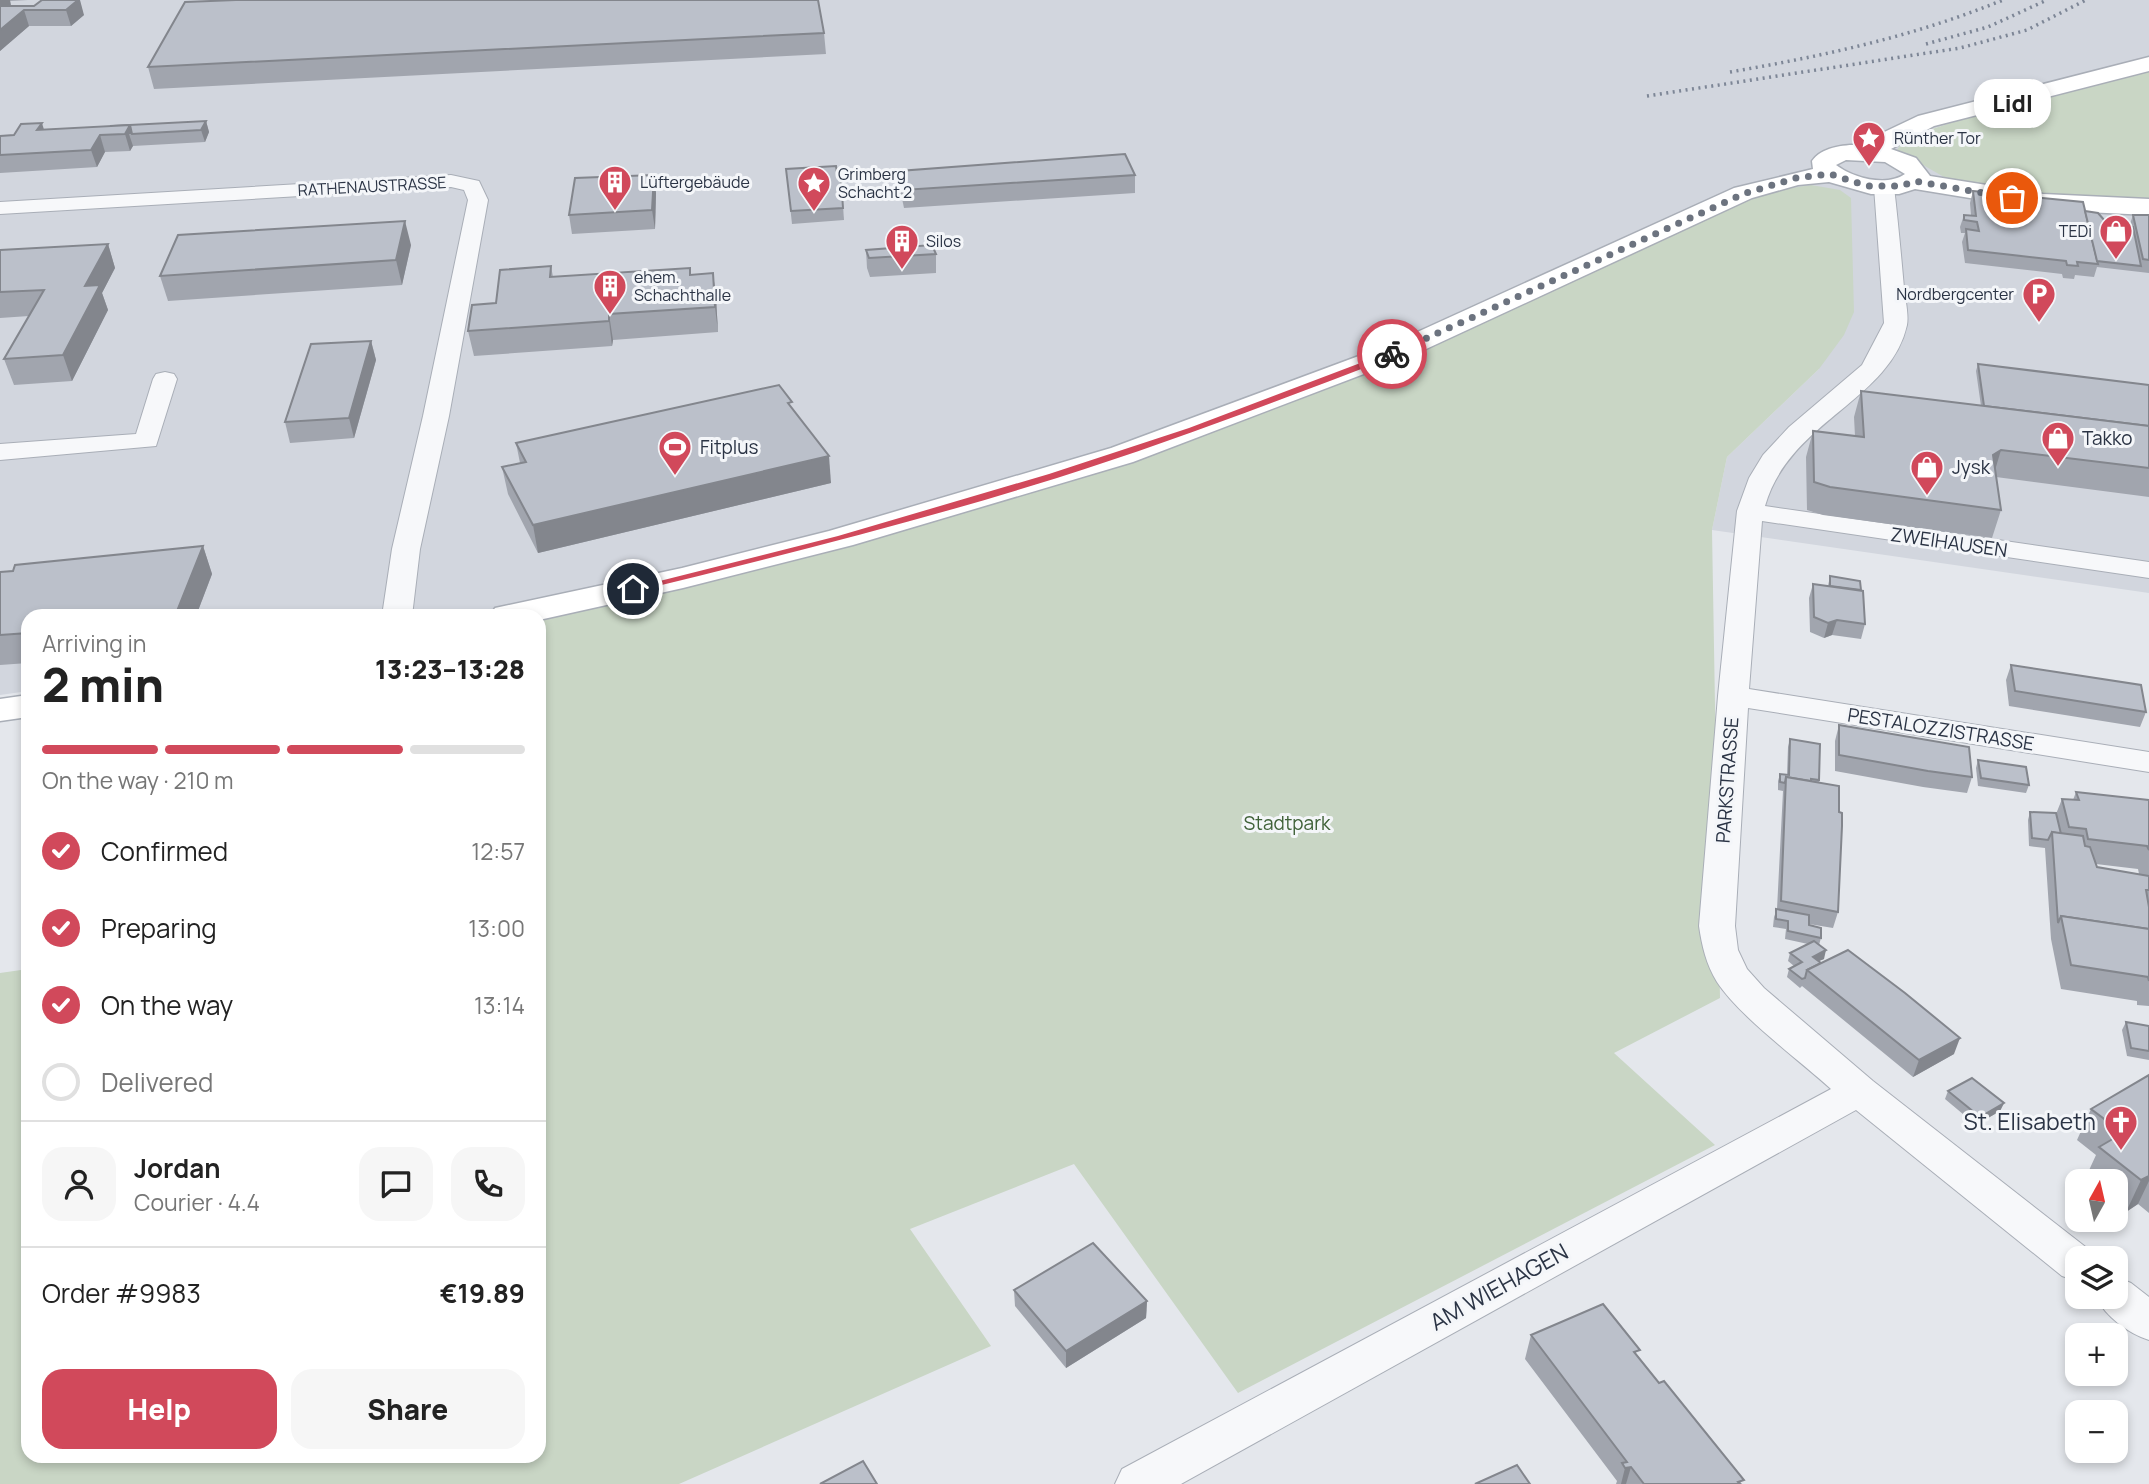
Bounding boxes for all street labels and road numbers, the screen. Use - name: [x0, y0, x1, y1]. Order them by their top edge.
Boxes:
- street label: RATHENAUSTRASSE: [297, 171, 447, 201]
- street label: ZWEIHAUSEN: [1889, 521, 2009, 563]
- street label: PESTALOZZISTRASSE: [1846, 701, 2036, 757]
- street label: PARKSTRASSE: [1710, 716, 1744, 844]
- street label: AM WIEHAGEN: [1424, 1235, 1573, 1337]

